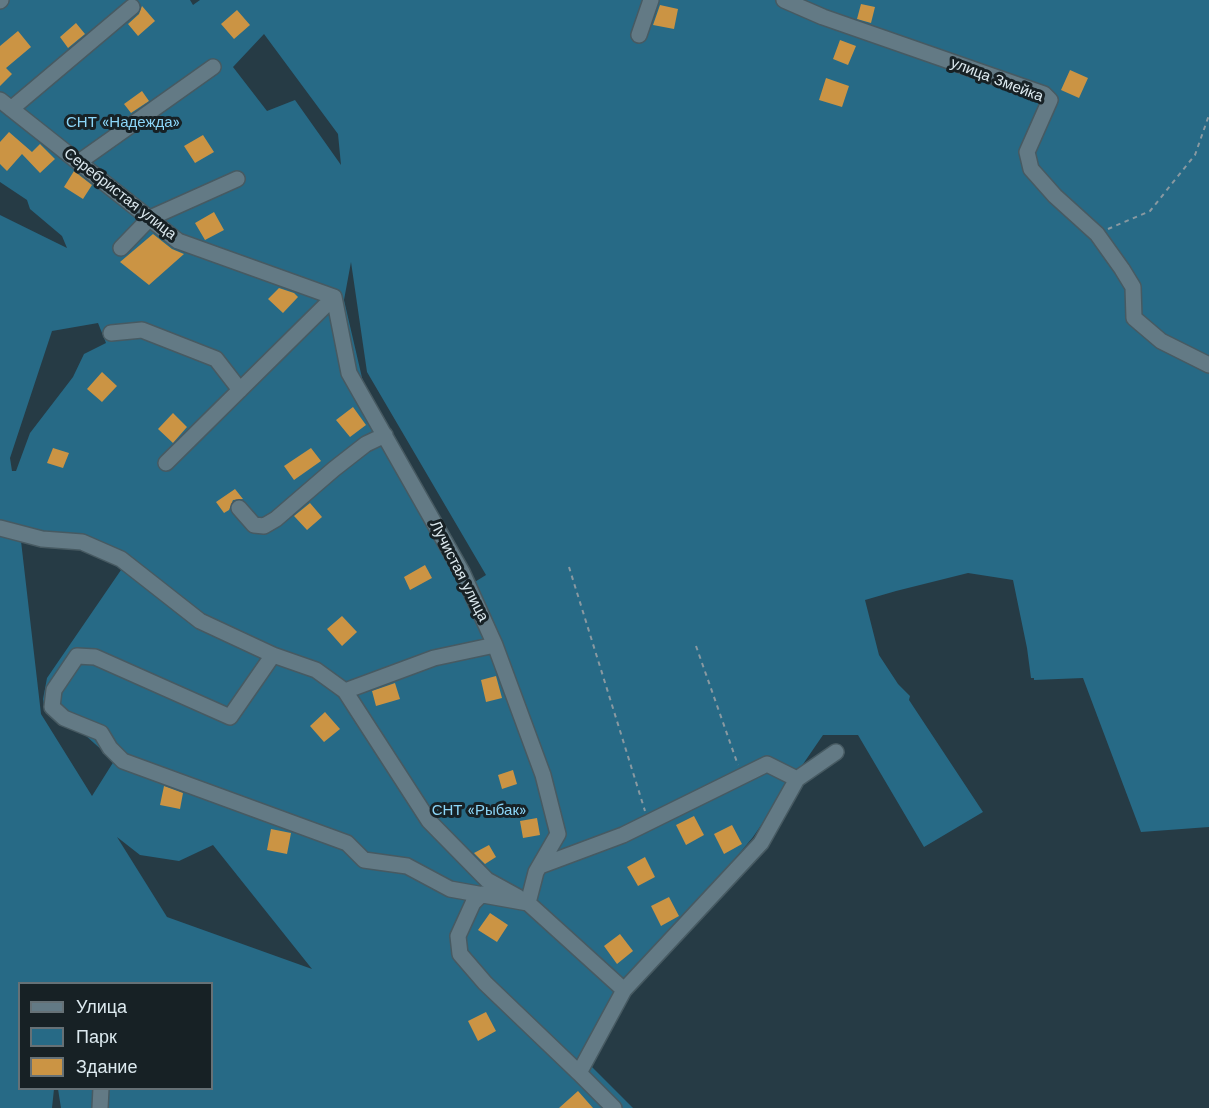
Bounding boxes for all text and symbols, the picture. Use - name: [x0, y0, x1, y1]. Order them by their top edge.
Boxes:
- street label: улица Змейка: [948, 54, 1046, 106]
- park label: СНТ «Надежда»: [66, 114, 180, 132]
- street label: Серебристая улица: [60, 144, 180, 244]
- street label: Лучистая улица: [426, 518, 492, 624]
- park label: СНТ «Рыбак»: [432, 802, 526, 820]
- legend: [18, 982, 213, 1090]
- text: Улица: [76, 996, 127, 1017]
- text: Парк: [76, 1026, 117, 1047]
- text: Здание: [76, 1056, 137, 1077]

